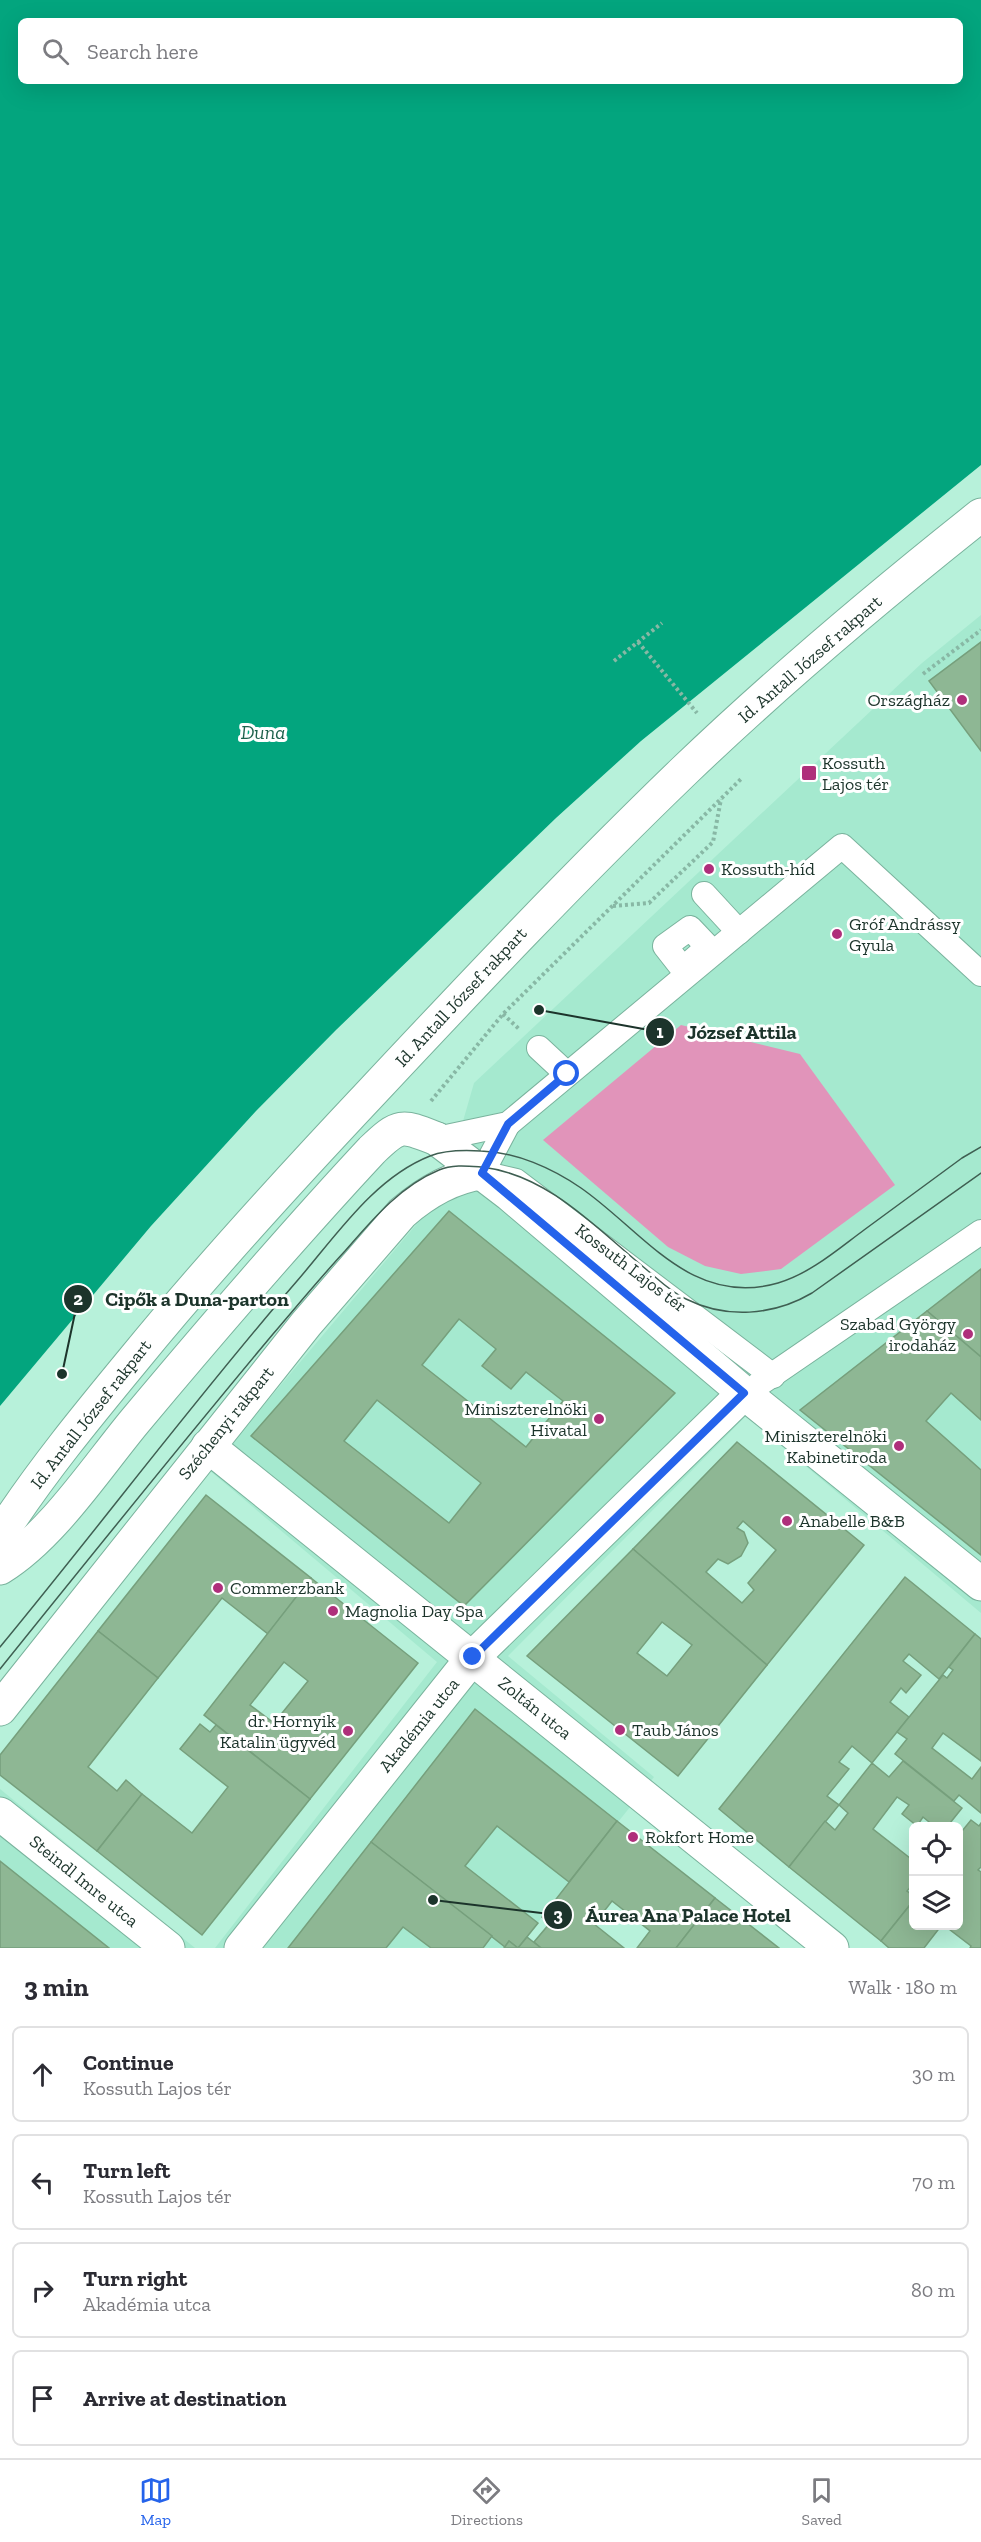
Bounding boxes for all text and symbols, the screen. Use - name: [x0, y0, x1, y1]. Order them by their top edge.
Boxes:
- search box: [18, 18, 963, 84]
- icon: search: [39, 35, 72, 68]
- text: Search here: [87, 38, 198, 65]
- street label: Id. Antall József rakpart: [734, 590, 887, 727]
- place label: Országház: [867, 689, 950, 711]
- marker: Országház: [955, 693, 969, 707]
- water label: Duna: [241, 720, 285, 744]
- place label: Kossuth Lajos tér: [822, 752, 889, 795]
- marker: Kossuth Lajos tér: [800, 764, 818, 782]
- place label: Kossuth-híd: [721, 858, 815, 880]
- marker: Kossuth-híd: [702, 862, 716, 876]
- place label: Gróf Andrássy Gyula: [849, 913, 961, 956]
- street label: Id. Antall József rakpart: [390, 922, 532, 1072]
- marker: Gróf Andrássy Gyula: [830, 927, 844, 941]
- callout: József Attila: [645, 1013, 809, 1051]
- text: József Attila: [687, 1020, 797, 1044]
- text: 1: [656, 1021, 664, 1043]
- route start: [553, 1060, 579, 1086]
- street label: Kossuth Lajos tér: [571, 1219, 691, 1317]
- callout: Cipők a Duna-parton: [63, 1280, 300, 1318]
- text: Cipők a Duna-parton: [105, 1287, 289, 1311]
- text: 2: [73, 1288, 83, 1310]
- place label: Szabad György irodaház: [840, 1313, 957, 1356]
- marker: Szabad György irodaház: [961, 1327, 975, 1341]
- street label: Id. Antall József rakpart: [26, 1335, 156, 1493]
- street label: Széchenyi rakpart: [173, 1362, 279, 1484]
- place label: Miniszterelnöki Hivatal: [465, 1398, 587, 1441]
- marker: Miniszterelnöki Hivatal: [592, 1412, 606, 1426]
- place label: Miniszterelnöki Kabinetiroda: [765, 1425, 887, 1468]
- marker: Miniszterelnöki Kabinetiroda: [892, 1439, 906, 1453]
- place label: Anabelle B&B: [799, 1510, 905, 1532]
- marker: Anabelle B&B: [780, 1514, 794, 1528]
- place label: Commerzbank: [230, 1577, 345, 1599]
- marker: Commerzbank: [211, 1581, 225, 1595]
- place label: Magnolia Day Spa: [345, 1600, 484, 1622]
- marker: Magnolia Day Spa: [326, 1604, 340, 1618]
- route end: [459, 1643, 485, 1669]
- street label: Zoltán utca: [494, 1672, 576, 1744]
- street label: Akadémia utca: [374, 1673, 464, 1777]
- place label: dr. Hornyik Katalin ügyvéd: [220, 1710, 337, 1753]
- place label: Taub János: [632, 1719, 719, 1741]
- marker: Taub János: [613, 1723, 627, 1737]
- marker: dr. Hornyik Katalin ügyvéd: [341, 1724, 355, 1738]
- map controls: [909, 1822, 963, 1930]
- button: locate: [909, 1822, 963, 1876]
- place label: Rokfort Home: [645, 1826, 754, 1848]
- street label: Steindl Imre utca: [25, 1830, 143, 1932]
- marker: Rokfort Home: [626, 1830, 640, 1844]
- button: layers: [909, 1876, 963, 1930]
- callout: Áurea Ana Palace Hotel: [543, 1896, 803, 1934]
- text: Áurea Ana Palace Hotel: [585, 1903, 791, 1927]
- text: 3: [553, 1904, 563, 1926]
- text: 3 min: [24, 1971, 89, 2003]
- text: Walk · 180 m: [849, 1975, 957, 1999]
- text: Continue: [83, 2049, 174, 2076]
- icon: ahead: [26, 2058, 59, 2091]
- text: 30 m: [912, 2062, 955, 2086]
- text: Kossuth Lajos tér: [83, 2076, 232, 2100]
- text: Turn left: [83, 2157, 170, 2184]
- icon: left: [26, 2166, 59, 2199]
- text: 70 m: [912, 2170, 955, 2194]
- text: Kossuth Lajos tér: [83, 2184, 232, 2208]
- text: Turn right: [83, 2265, 187, 2292]
- icon: right: [26, 2274, 59, 2307]
- text: 80 m: [911, 2278, 955, 2302]
- text: Akadémia utca: [83, 2292, 211, 2316]
- icon: arrive: [26, 2382, 59, 2415]
- text: Arrive at destination: [83, 2385, 286, 2412]
- tab: Map: [139, 2474, 172, 2529]
- tab: Directions: [451, 2474, 523, 2529]
- tab: Saved: [802, 2474, 842, 2529]

